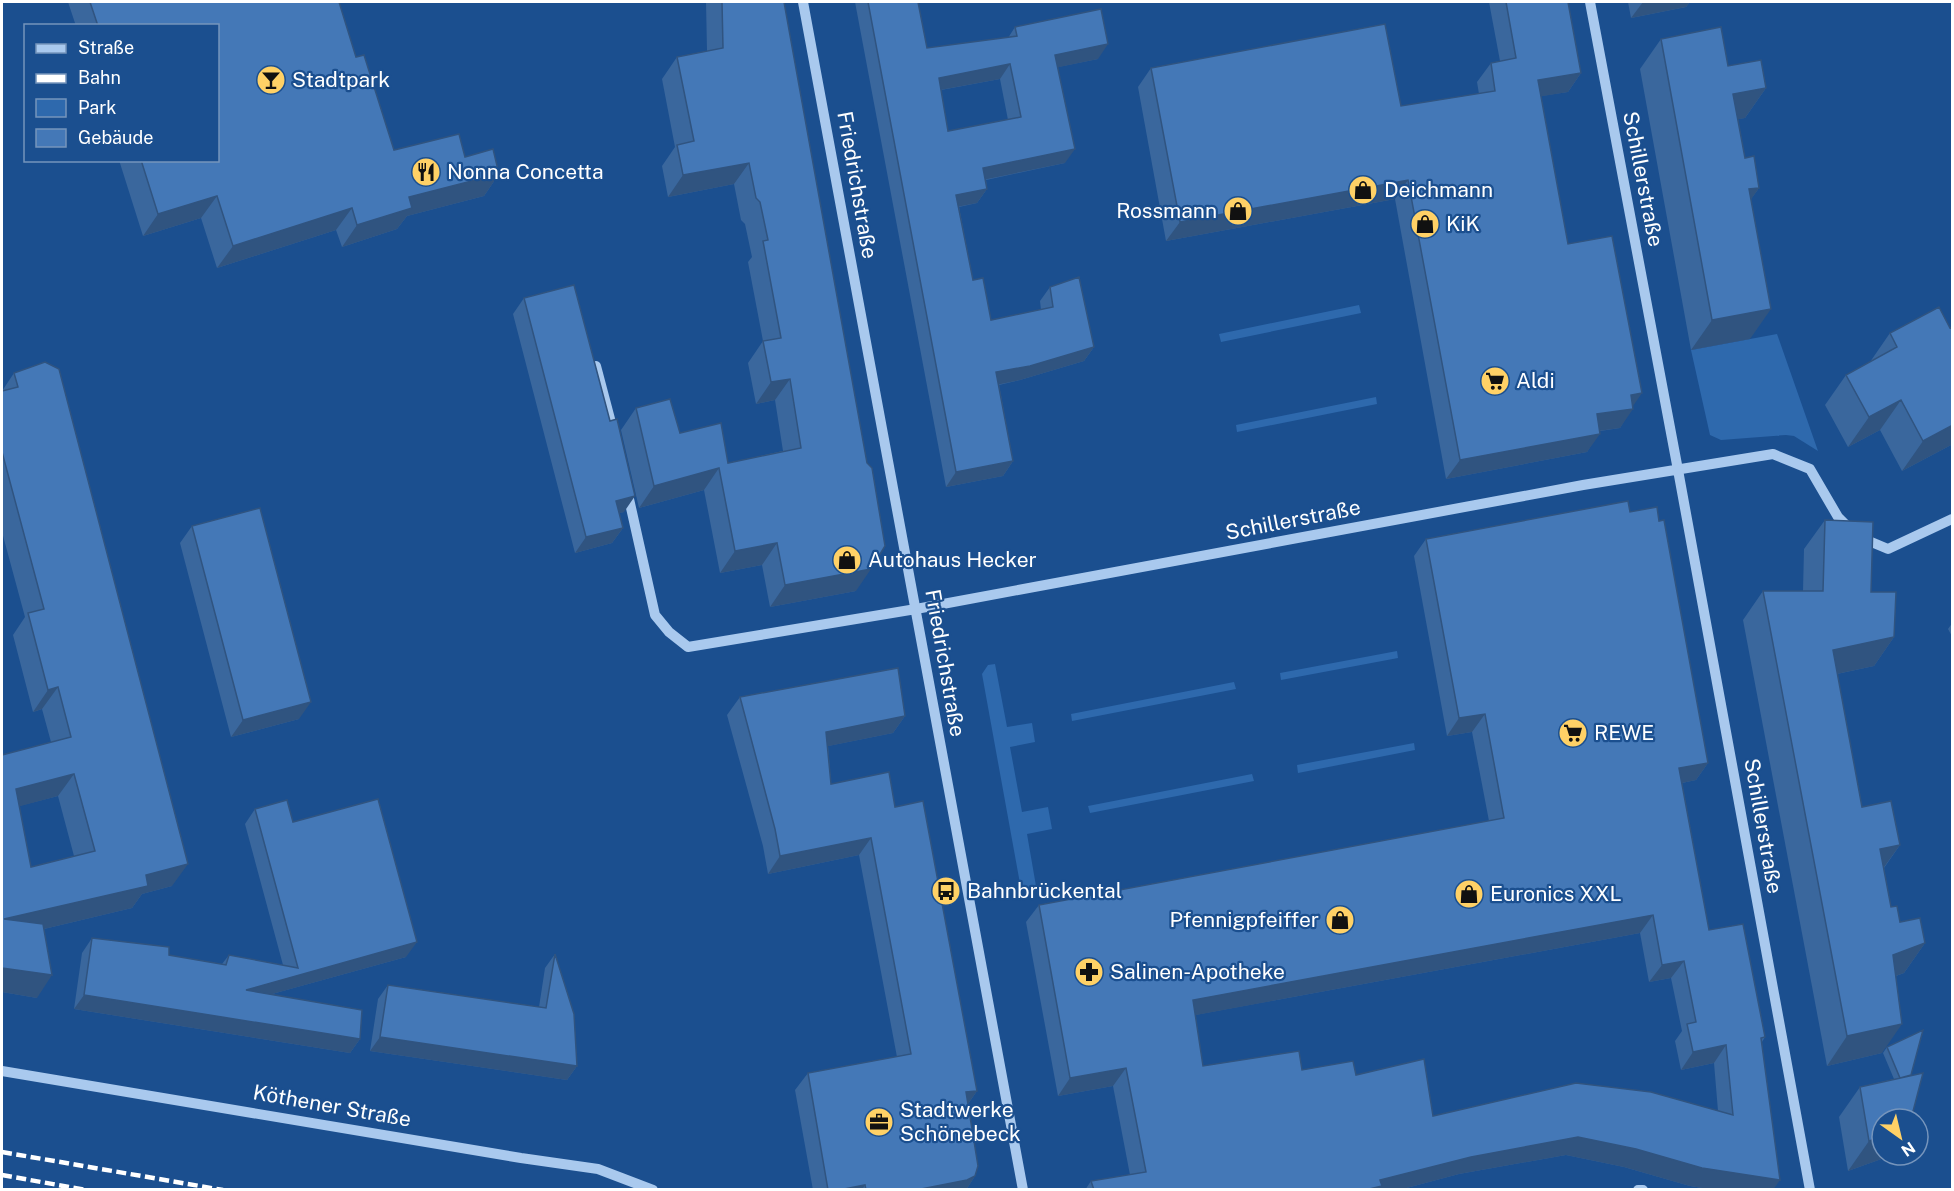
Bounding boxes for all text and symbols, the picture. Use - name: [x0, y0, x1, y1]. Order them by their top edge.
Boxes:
- legend: [24, 24, 219, 162]
- text: Straße: [78, 37, 134, 58]
- bar icon: Stadtpark: [255, 64, 287, 96]
- text: Bahn: [78, 67, 121, 88]
- place label: Stadtpark: [292, 67, 390, 92]
- text: Park: [78, 97, 116, 118]
- street label: Friedrichstraße: [832, 109, 883, 261]
- street label: Schillerstraße: [1618, 109, 1669, 249]
- text: Gebäude: [78, 127, 153, 148]
- restaurant icon: Nonna Concetta: [410, 156, 442, 188]
- place label: Nonna Concetta: [447, 159, 604, 184]
- shop icon: Deichmann: [1347, 174, 1379, 206]
- place label: Deichmann: [1384, 177, 1493, 202]
- shop icon: Rossmann: [1222, 195, 1254, 227]
- place label: Rossmann: [1116, 198, 1217, 223]
- shop icon: KiK: [1409, 208, 1441, 240]
- place label: KiK: [1446, 211, 1480, 236]
- supermarket icon: Aldi: [1479, 365, 1511, 397]
- place label: Aldi: [1516, 368, 1555, 393]
- street label: Schillerstraße: [1223, 494, 1363, 545]
- shop icon: Autohaus Hecker: [831, 544, 863, 576]
- place label: Autohaus Hecker: [868, 547, 1037, 572]
- street label: Friedrichstraße: [920, 587, 971, 739]
- supermarket icon: REWE: [1557, 717, 1589, 749]
- place label: REWE: [1594, 720, 1654, 745]
- street label: Schillerstraße: [1739, 756, 1788, 896]
- bus stop icon: Bahnbrückental: [930, 875, 962, 907]
- place label: Bahnbrückental: [967, 878, 1122, 903]
- shop icon: Euronics XXL: [1453, 878, 1485, 910]
- place label: Euronics XXL: [1490, 881, 1622, 906]
- shop icon: Pfennigpfeiffer: [1324, 904, 1356, 936]
- place label: Pfennigpfeiffer: [1170, 907, 1319, 932]
- pharmacy icon: Salinen-Apotheke: [1073, 956, 1105, 988]
- place label: Salinen-Apotheke: [1110, 959, 1285, 984]
- street label: Köthener Straße: [251, 1079, 413, 1132]
- place label: Stadtwerke Schönebeck: [900, 1097, 1021, 1146]
- office icon: Stadtwerke Schönebeck: [863, 1106, 895, 1138]
- north arrow: [1870, 1107, 1930, 1167]
- text: N: [1898, 1138, 1919, 1160]

